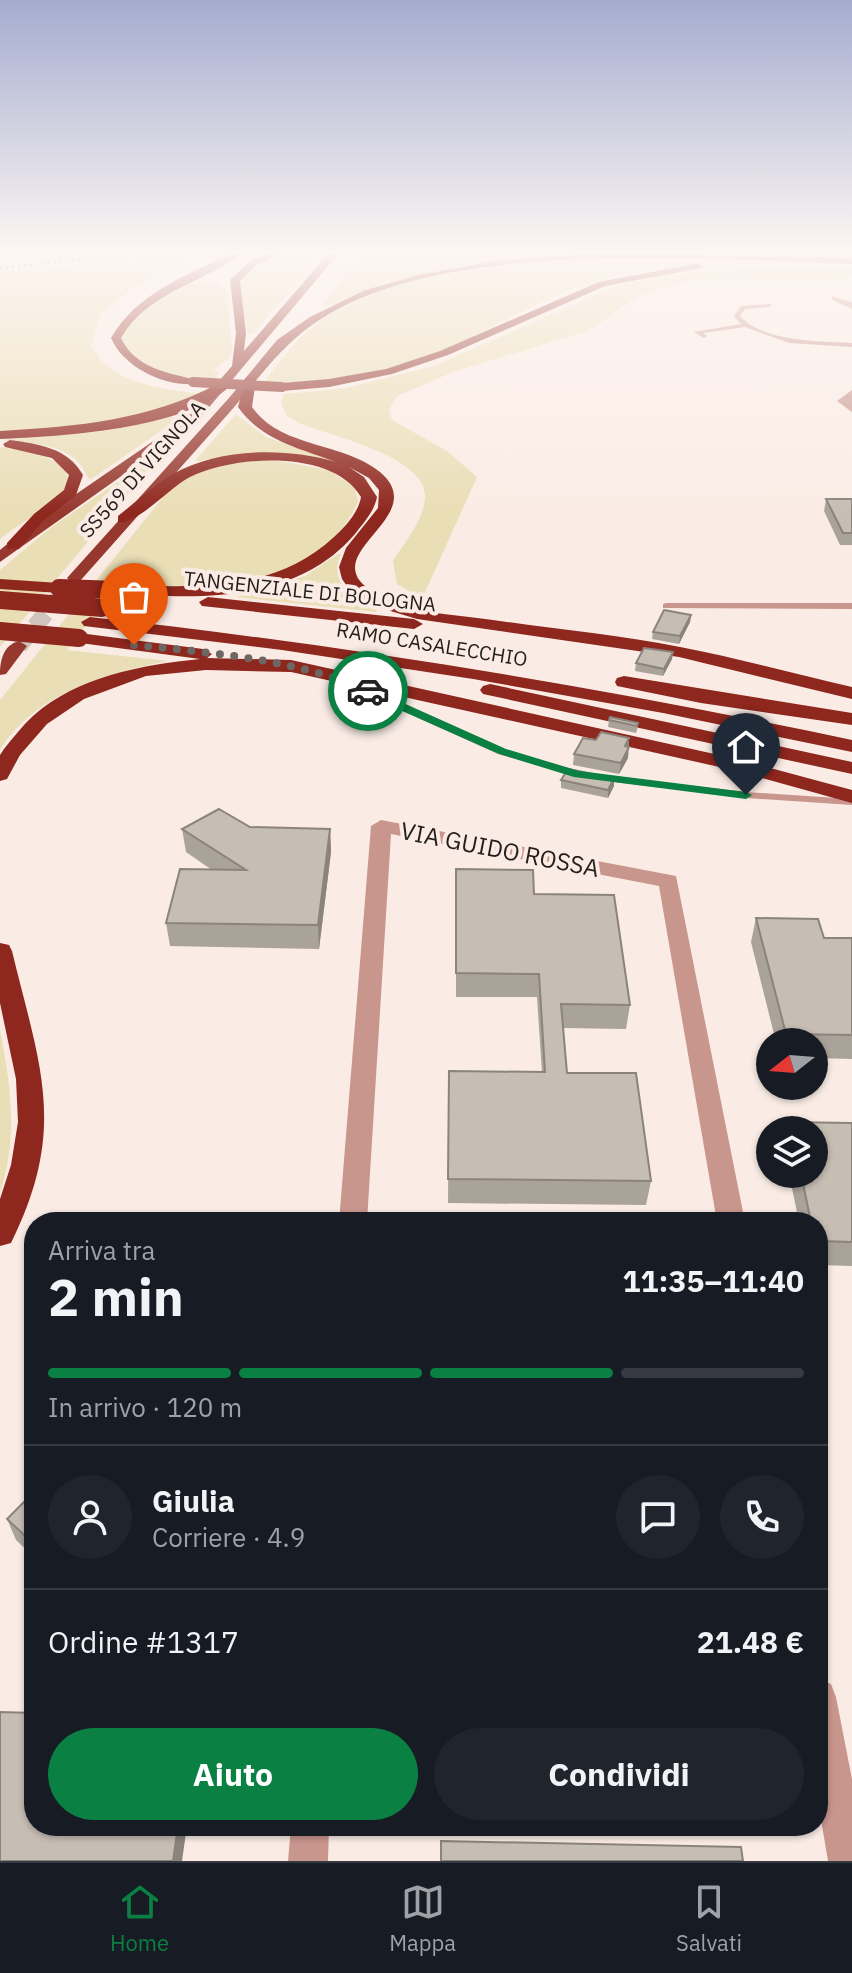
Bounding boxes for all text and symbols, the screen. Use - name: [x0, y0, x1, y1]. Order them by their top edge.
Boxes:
- street label: SS569 DI VIGNOLA: [73, 395, 211, 543]
- pin: [100, 563, 168, 645]
- street label: TANGENZIALE DI BOLOGNA: [183, 564, 438, 618]
- icon: bag: [112, 575, 156, 619]
- street label: RAMO CASALECCHIO: [335, 616, 529, 672]
- courier: [328, 651, 408, 731]
- icon: car: [346, 669, 390, 713]
- pin: [712, 713, 780, 795]
- icon: home: [724, 725, 768, 769]
- street label: VIA GUIDO ROSSA: [398, 814, 602, 884]
- north arrow: [756, 1028, 828, 1100]
- map controls: [756, 1028, 828, 1188]
- button: layers: [756, 1116, 828, 1188]
- text: Arriva tra: [48, 1233, 155, 1267]
- text: 11:35–11:40: [623, 1261, 804, 1300]
- text: 2 min: [48, 1263, 184, 1330]
- text: In arrivo · 120 m: [48, 1390, 242, 1424]
- button: person: [48, 1475, 132, 1559]
- button: chat: [616, 1475, 700, 1559]
- button: phone: [720, 1475, 804, 1559]
- text: Giulia: [152, 1481, 235, 1520]
- text: Corriere · 4.9: [152, 1520, 305, 1554]
- text: Ordine #1317: [48, 1622, 239, 1661]
- text: 21.48 €: [697, 1622, 804, 1661]
- button: Aiuto: [48, 1728, 418, 1820]
- button: Condividi: [434, 1728, 804, 1820]
- tab: Home: [110, 1880, 169, 1957]
- tab: Mappa: [389, 1880, 456, 1957]
- tab: Salvati: [676, 1880, 742, 1957]

